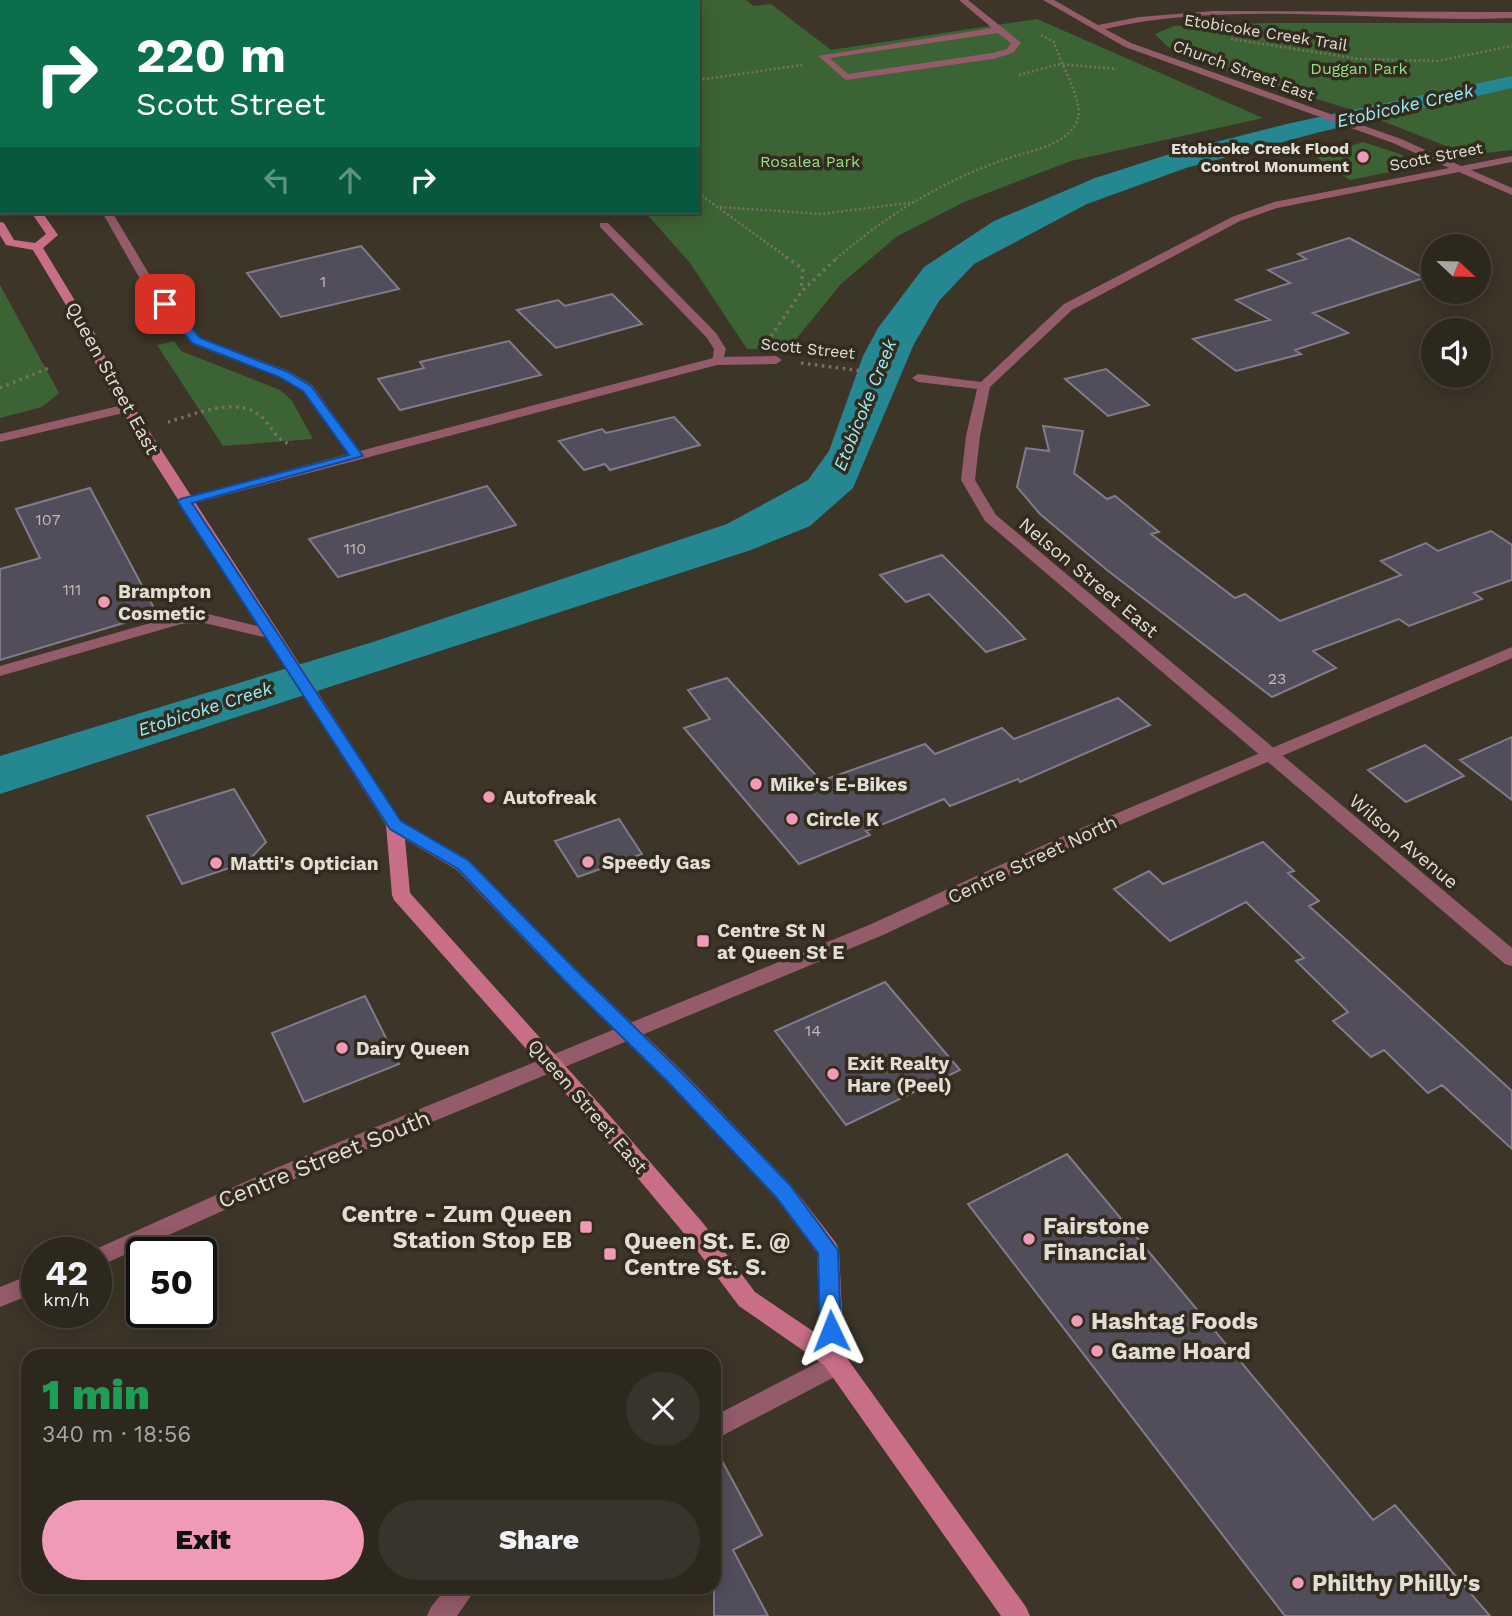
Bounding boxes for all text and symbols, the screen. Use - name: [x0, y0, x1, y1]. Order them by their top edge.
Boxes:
- street label: Etobicoke Creek Trail: [1183, 10, 1349, 55]
- text: 220 m: [136, 26, 286, 84]
- icon: right: [21, 28, 112, 119]
- street label: Church Street East: [1170, 36, 1318, 105]
- park label: Duggan Park: [1310, 59, 1408, 78]
- water label: Etobicoke Creek: [1334, 79, 1476, 131]
- text: Scott Street: [136, 85, 325, 123]
- street label: Scott Street: [1388, 138, 1485, 175]
- place label: Etobicoke Creek Flood Control Monument: [1171, 139, 1349, 176]
- marker: Etobicoke Creek Flood Control Monument: [1355, 149, 1371, 165]
- park label: Rosalea Park: [760, 152, 860, 171]
- icon: left: [258, 161, 296, 199]
- icon: ahead: [331, 161, 369, 199]
- icon: right: [404, 161, 442, 199]
- north arrow: [1421, 234, 1491, 304]
- map controls: [1421, 234, 1491, 388]
- house number: 1: [320, 272, 326, 291]
- pin: [135, 274, 195, 334]
- icon: arrive: [146, 285, 184, 323]
- street label: Queen Street East: [61, 298, 164, 458]
- button: sound: [1421, 318, 1491, 388]
- street label: Scott Street: [760, 334, 856, 363]
- water label: Etobicoke Creek: [829, 335, 901, 474]
- house number: 107: [36, 510, 60, 529]
- street label: Nelson Street East: [1014, 512, 1163, 642]
- house number: 110: [344, 539, 366, 558]
- house number: 111: [63, 580, 81, 599]
- place label: Brampton Cosmetic: [118, 580, 211, 625]
- marker: Brampton Cosmetic: [96, 594, 112, 610]
- house number: 23: [1268, 669, 1286, 688]
- water label: Etobicoke Creek: [135, 677, 276, 740]
- place label: Mike's E-Bikes: [770, 773, 907, 796]
- marker: Mike's E-Bikes: [748, 776, 764, 792]
- place label: Autofreak: [503, 786, 597, 809]
- marker: Autofreak: [481, 789, 497, 805]
- street label: Wilson Avenue: [1344, 789, 1463, 894]
- place label: Circle K: [806, 808, 879, 831]
- street label: Centre Street North: [944, 810, 1121, 909]
- marker: Circle K: [784, 811, 800, 827]
- place label: Speedy Gas: [602, 851, 711, 874]
- place label: Matti's Optician: [230, 852, 379, 875]
- marker: Speedy Gas: [580, 854, 596, 870]
- marker: Matti's Optician: [208, 855, 224, 871]
- place label: Centre St N at Queen St E: [717, 919, 844, 964]
- marker: Centre St N at Queen St E: [695, 933, 711, 949]
- house number: 14: [805, 1021, 821, 1040]
- street label: Queen Street East: [523, 1034, 652, 1178]
- place label: Dairy Queen: [356, 1037, 470, 1060]
- marker: Dairy Queen: [334, 1040, 350, 1056]
- place label: Exit Realty Hare (Peel): [847, 1052, 952, 1097]
- marker: Exit Realty Hare (Peel): [825, 1066, 841, 1082]
- street label: Centre Street South: [214, 1105, 434, 1214]
- place label: Centre - Zum Queen Station Stop EB: [341, 1201, 572, 1254]
- place label: Fairstone Financial: [1043, 1213, 1149, 1266]
- marker: Centre - Zum Queen Station Stop EB: [578, 1219, 594, 1235]
- place label: Queen St. E. @ Centre St. S.: [624, 1228, 790, 1281]
- marker: Fairstone Financial: [1021, 1231, 1037, 1247]
- speed limit sign: 50: [126, 1237, 217, 1328]
- marker: Queen St. E. @ Centre St. S.: [602, 1246, 618, 1262]
- text: 42: [45, 1252, 88, 1294]
- text: km/h: [43, 1289, 90, 1310]
- position arrow: [794, 1294, 868, 1368]
- place label: Hashtag Foods: [1091, 1308, 1258, 1335]
- marker: Hashtag Foods: [1069, 1313, 1085, 1329]
- place label: Game Hoard: [1111, 1338, 1251, 1365]
- marker: Game Hoard: [1089, 1343, 1105, 1359]
- text: 1 min: [42, 1370, 150, 1419]
- button: close: [626, 1372, 700, 1446]
- text: 340 m · 18:56: [42, 1421, 191, 1448]
- button: Exit: [42, 1500, 364, 1580]
- button: Share: [378, 1500, 700, 1580]
- place label: Philthy Philly's: [1312, 1570, 1480, 1597]
- marker: Philthy Philly's: [1290, 1575, 1306, 1591]

